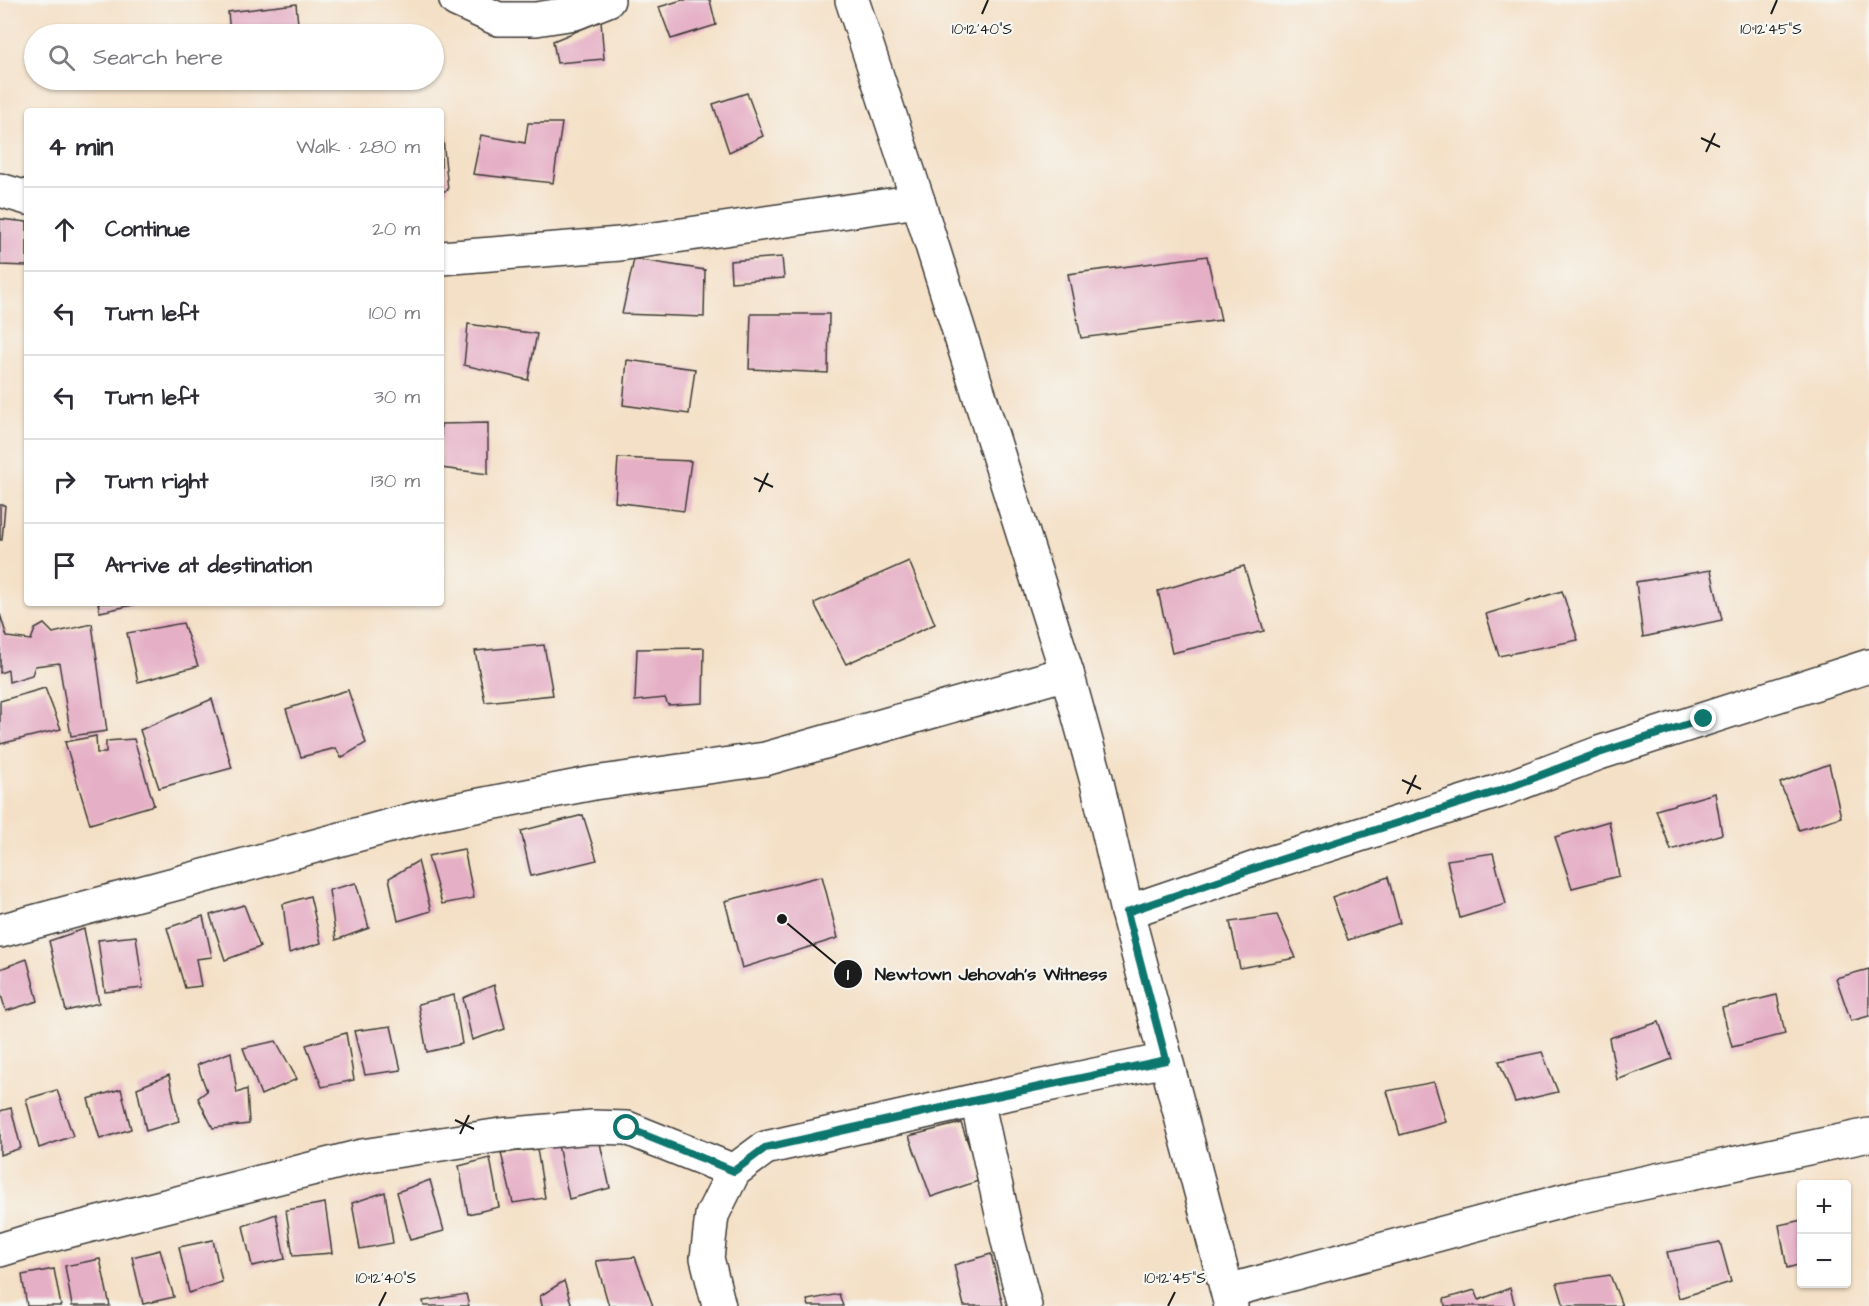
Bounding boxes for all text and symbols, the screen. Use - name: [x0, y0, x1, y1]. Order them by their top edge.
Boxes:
- text: 10°12'40"S: [952, 19, 1013, 40]
- text: 10°12'45"S: [1740, 19, 1802, 40]
- search box: [24, 24, 444, 90]
- icon: search: [45, 41, 78, 74]
- text: Search here: [93, 42, 223, 73]
- text: 4 min: [48, 129, 113, 165]
- text: Walk · 280 m: [296, 133, 420, 161]
- icon: ahead: [48, 213, 81, 246]
- text: Continue: [105, 214, 190, 245]
- text: 20 m: [372, 215, 420, 243]
- icon: left: [48, 297, 81, 330]
- text: Turn left: [105, 298, 199, 329]
- text: 100 m: [369, 299, 420, 327]
- icon: left: [48, 381, 81, 414]
- text: Turn left: [105, 382, 199, 413]
- text: 30 m: [374, 383, 420, 411]
- icon: right: [48, 465, 81, 498]
- text: Turn right: [105, 466, 208, 497]
- text: 130 m: [371, 467, 420, 495]
- icon: arrive: [48, 549, 81, 582]
- text: Arrive at destination: [105, 550, 312, 581]
- route end: [1690, 705, 1716, 731]
- callout: Newtown Jehovah's Witness: [833, 956, 1119, 992]
- text: 1: [847, 962, 850, 987]
- text: Newtown Jehovah's Witness: [875, 962, 1107, 987]
- route start: [613, 1114, 639, 1140]
- map controls: [1797, 1180, 1851, 1288]
- button: +: [1797, 1180, 1851, 1234]
- button: −: [1797, 1234, 1851, 1288]
- text: 10°12'40"S: [356, 1268, 417, 1289]
- text: 10°12'45"S: [1144, 1268, 1206, 1289]

